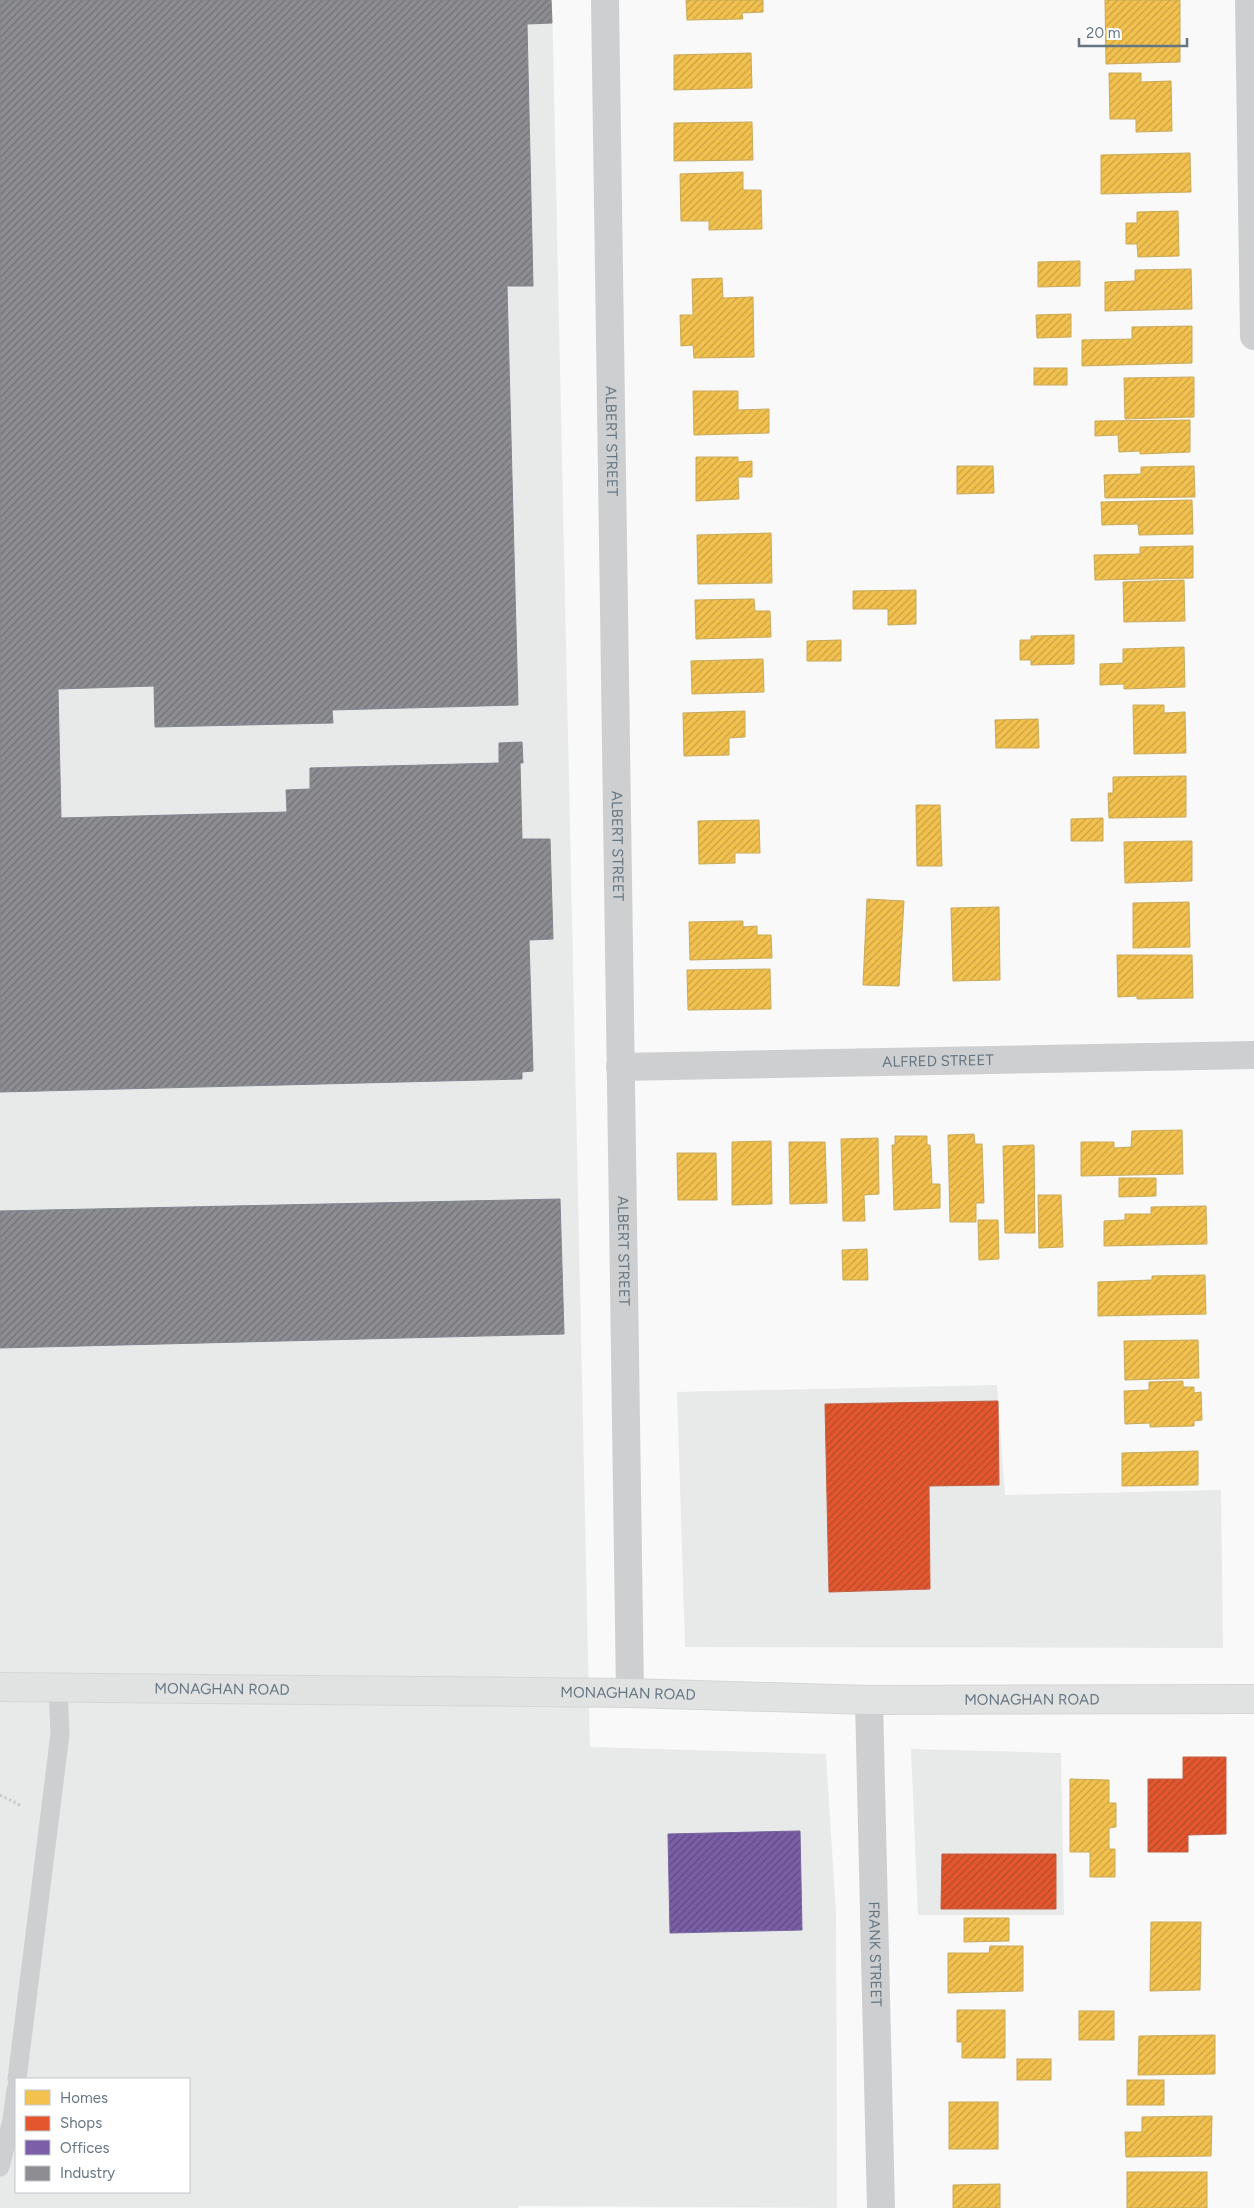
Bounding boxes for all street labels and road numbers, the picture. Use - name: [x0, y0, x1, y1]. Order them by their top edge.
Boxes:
- street label: ALBERT STREET: [602, 386, 621, 497]
- street label: ALBERT STREET: [608, 791, 627, 902]
- street label: ALFRED STREET: [882, 1051, 995, 1071]
- street label: ALBERT STREET: [614, 1196, 633, 1307]
- street label: MONAGHAN ROAD: [154, 1679, 290, 1699]
- street label: MONAGHAN ROAD: [560, 1683, 696, 1704]
- street label: MONAGHAN ROAD: [964, 1690, 1100, 1709]
- street label: FRANK STREET: [865, 1901, 885, 2007]

